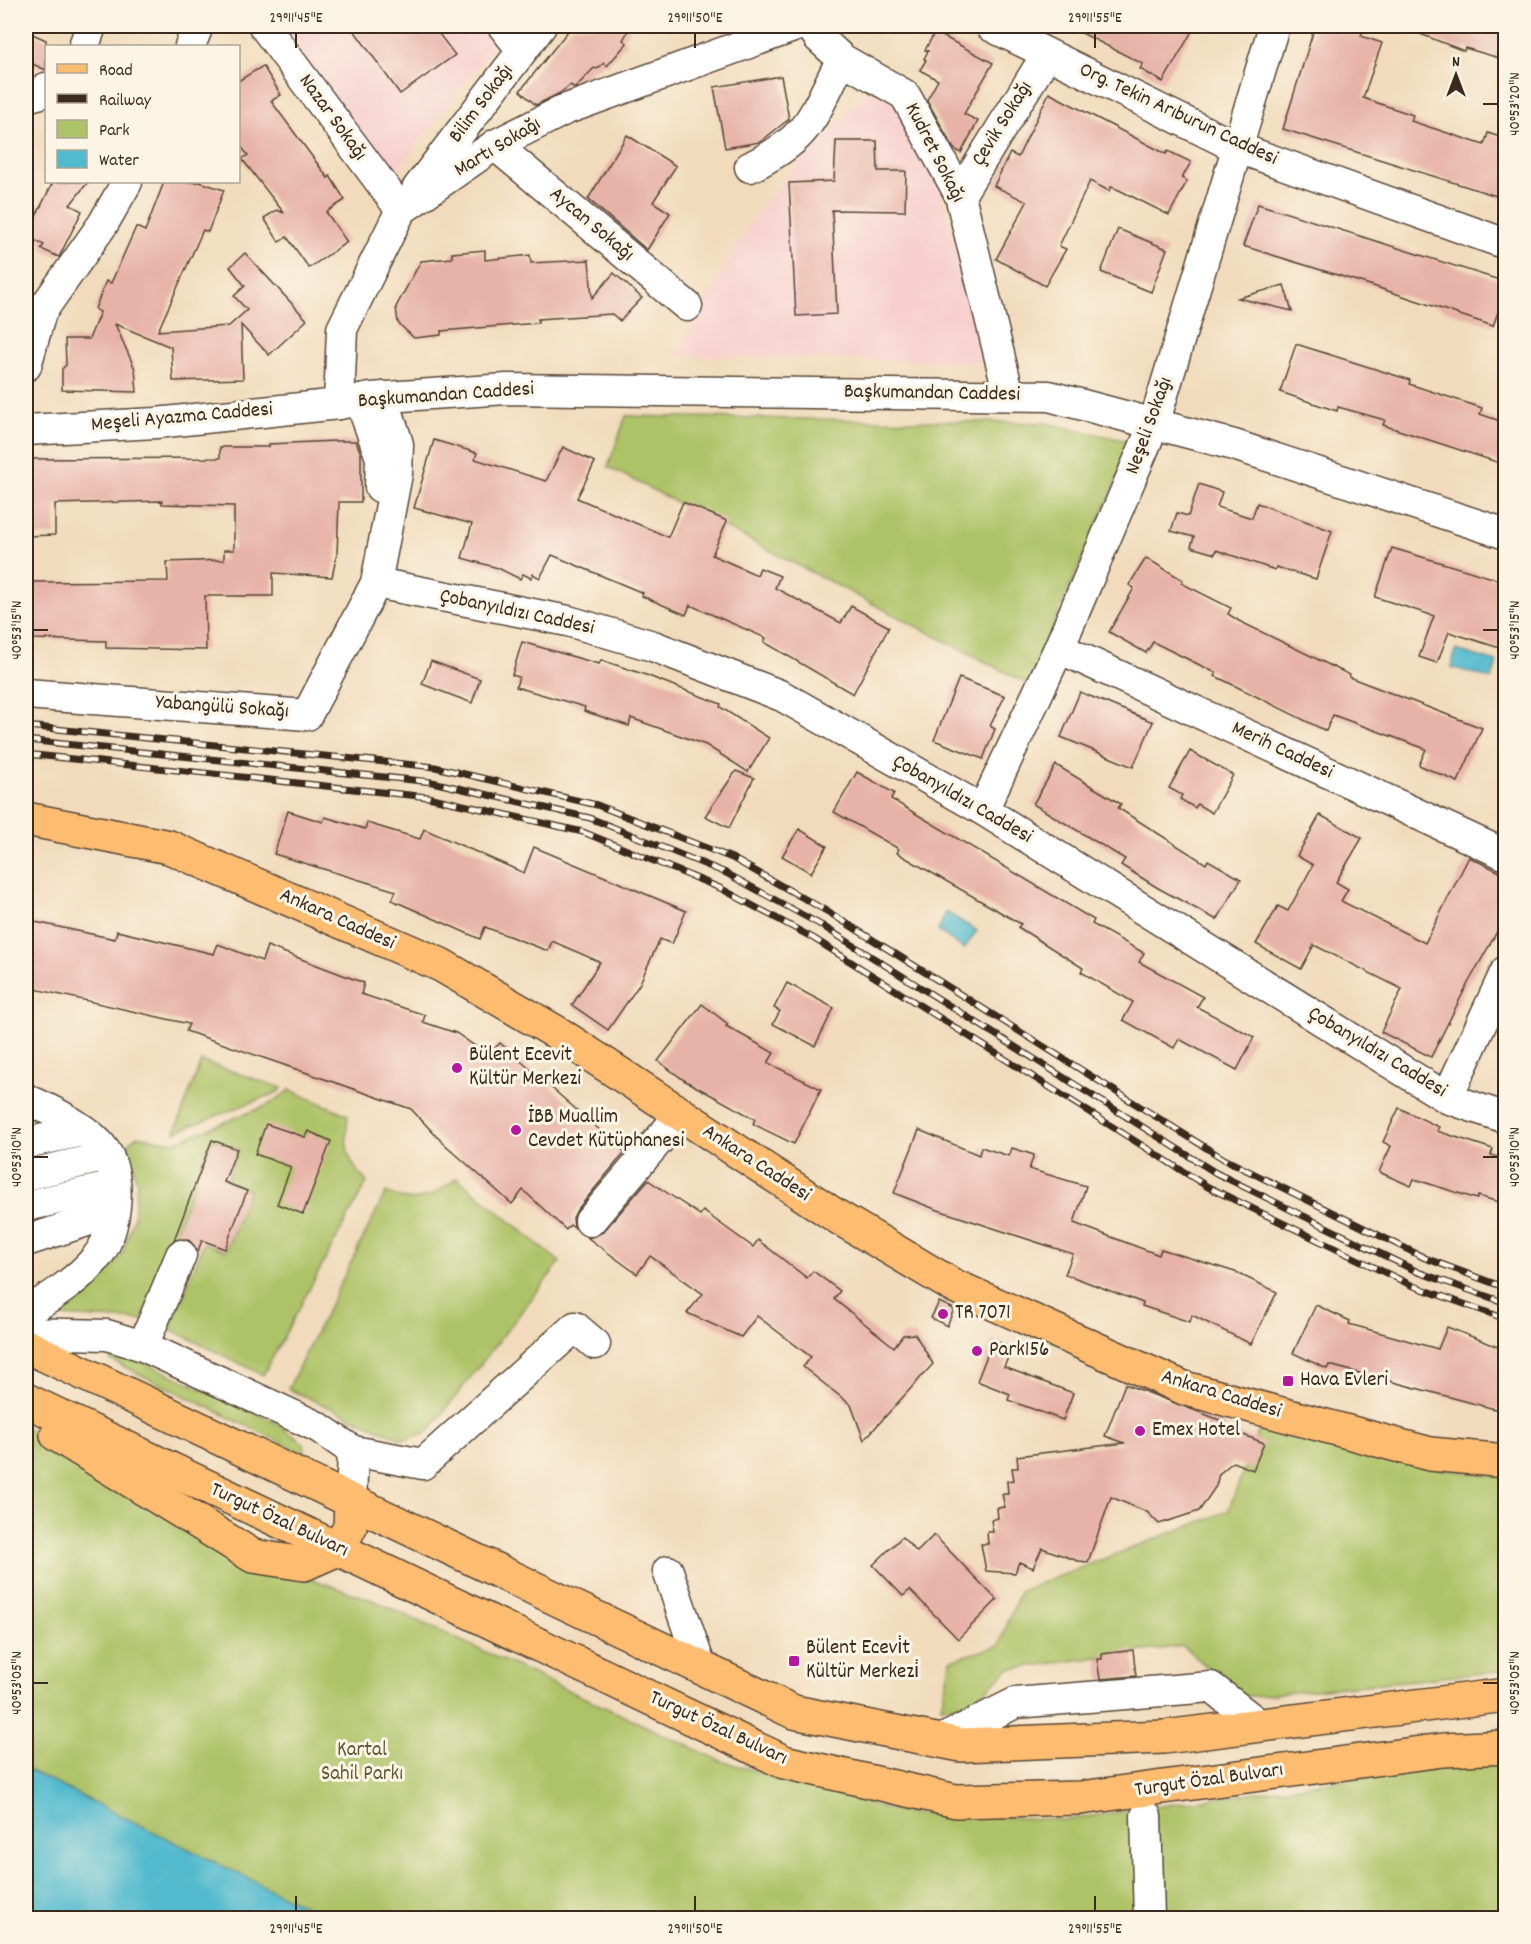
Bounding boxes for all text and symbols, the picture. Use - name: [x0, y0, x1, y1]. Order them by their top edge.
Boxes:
- text: 29°11'45"E: [269, 8, 323, 30]
- text: 29°11'50"E: [667, 8, 723, 30]
- text: 29°11'55"E: [1068, 8, 1122, 30]
- legend: [45, 45, 240, 183]
- north arrow: [1426, 45, 1486, 105]
- text: N: [1452, 51, 1460, 74]
- street label: Org. Tekin Arıburun Caddesi: [1074, 56, 1283, 174]
- street label: Bilim Sokağı: [442, 58, 522, 150]
- text: Road: [99, 59, 133, 84]
- street label: Nazar Sokağı: [290, 68, 374, 168]
- text: 40°53'20"N: [1505, 72, 1527, 136]
- street label: Çevik Sokağı: [965, 76, 1041, 172]
- text: Railway: [99, 89, 152, 114]
- street label: Kudret Sokağı: [896, 98, 972, 208]
- street label: Martı Sokağı: [449, 110, 547, 186]
- text: Park: [99, 119, 130, 144]
- text: Water: [99, 149, 139, 174]
- street label: Aycan Sokağı: [542, 180, 640, 270]
- street label: Neşeli Sokağı: [1119, 373, 1181, 479]
- street label: Başkumandan Caddesi: [357, 375, 535, 417]
- street label: Başkumandan Caddesi: [843, 377, 1021, 411]
- street label: Meşeli Ayazma Caddesi: [90, 395, 274, 441]
- street label: Çobanyıldızı Caddesi: [437, 582, 597, 644]
- text: 40°53'15"N: [7, 601, 29, 659]
- text: 40°53'15"N: [1505, 601, 1527, 659]
- street label: Yabangülü Sokağı: [154, 688, 290, 728]
- street label: Merih Caddesi: [1226, 714, 1338, 788]
- street label: Çobanyıldızı Caddesi: [886, 748, 1038, 852]
- street label: Ankara Caddesi: [274, 881, 400, 959]
- street label: Çobanyıldızı Caddesi: [1302, 1000, 1452, 1106]
- place label: Bülent Ecevit Kültür Merkezi: [469, 1041, 581, 1095]
- marker: Bülent Ecevit Kültür Merkezi: [450, 1061, 464, 1075]
- place label: İBB Muallim Cevdet Kütüphanesi: [528, 1103, 685, 1157]
- street label: Ankara Caddesi: [696, 1118, 816, 1210]
- marker: İBB Muallim Cevdet Kütüphanesi: [509, 1123, 523, 1137]
- text: 40°53'10"N: [7, 1127, 29, 1187]
- text: 40°53'10"N: [1505, 1127, 1527, 1187]
- place label: TR 7071: [955, 1299, 1011, 1329]
- marker: TR 7071: [936, 1307, 950, 1321]
- place label: Park156: [989, 1336, 1049, 1366]
- marker: Park156: [970, 1344, 984, 1358]
- street label: Ankara Caddesi: [1157, 1363, 1285, 1428]
- place label: Hava Evleri: [1300, 1366, 1388, 1396]
- marker: Hava Evleri: [1281, 1374, 1295, 1388]
- place label: Emex Hotel: [1152, 1416, 1240, 1446]
- marker: Emex Hotel: [1133, 1424, 1147, 1438]
- street label: Turgut Özal Bulvarı: [205, 1476, 353, 1566]
- place label: Bülent Ecevi̇t Kültür Merkezi̇: [806, 1634, 919, 1688]
- text: 40°53'05"N: [7, 1651, 29, 1715]
- text: 40°53'05"N: [1505, 1651, 1527, 1715]
- marker: Bülent Ecevi̇t Kültür Merkezi̇: [787, 1654, 801, 1668]
- street label: Turgut Özal Bulvarı: [644, 1684, 792, 1774]
- park label: Kartal Sahil Parkı: [321, 1736, 403, 1790]
- street label: Turgut Özal Bulvarı: [1133, 1756, 1285, 1806]
- text: 29°11'45"E: [269, 1919, 323, 1941]
- text: 29°11'50"E: [667, 1919, 723, 1941]
- text: 29°11'55"E: [1068, 1919, 1122, 1941]

